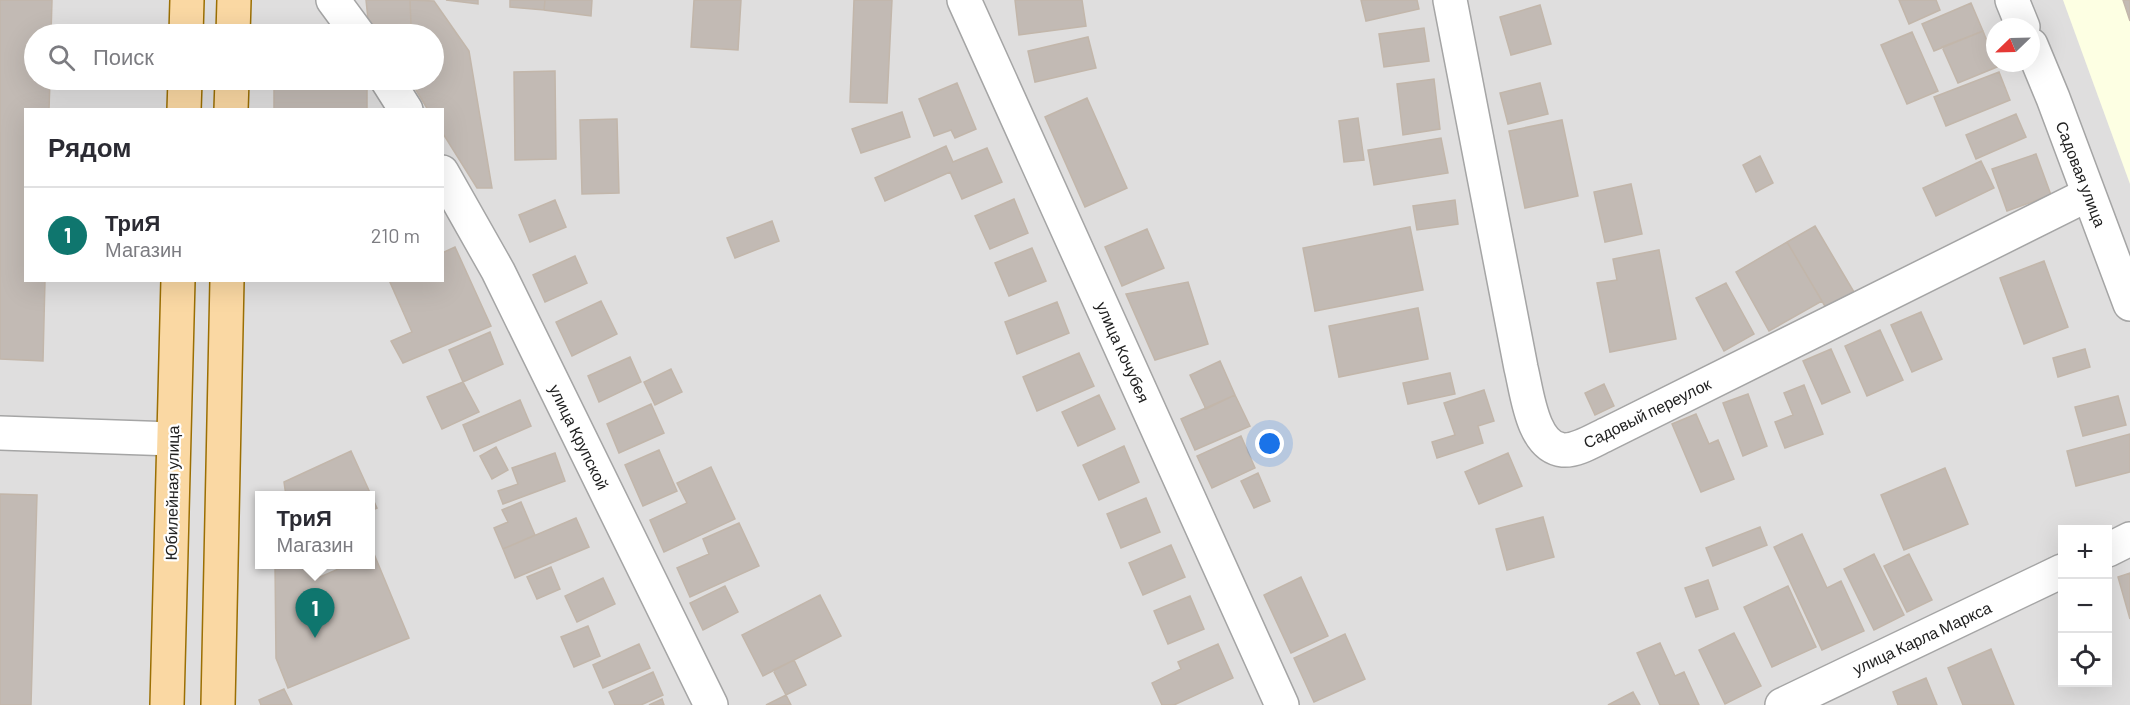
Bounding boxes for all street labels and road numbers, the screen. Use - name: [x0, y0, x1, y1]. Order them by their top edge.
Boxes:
- street label: Садовая улица: [2053, 118, 2110, 230]
- street label: улица Кочубея: [1093, 299, 1154, 405]
- street label: Садовый переулок: [1580, 373, 1714, 452]
- street label: улица Крупской: [546, 381, 613, 493]
- street label: Юбилейная улица: [161, 425, 182, 561]
- street label: улица Карла Маркса: [1850, 597, 1994, 678]

